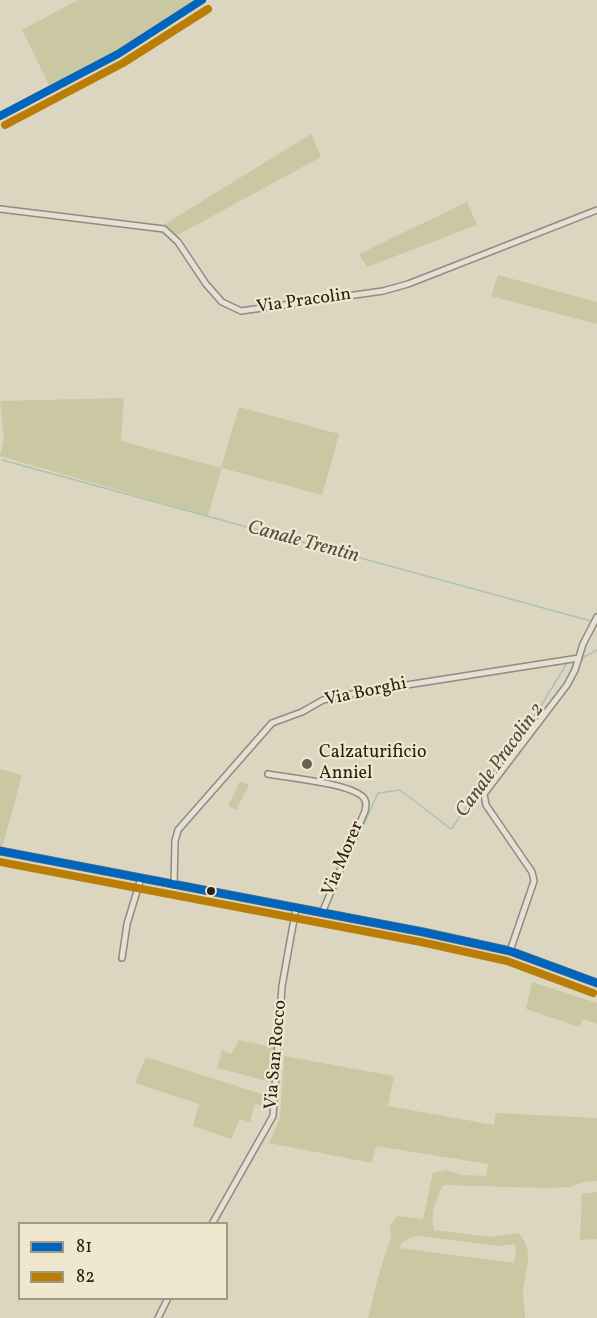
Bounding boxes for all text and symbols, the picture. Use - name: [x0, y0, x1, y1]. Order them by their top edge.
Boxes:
- street label: Via Pracolin: [255, 285, 353, 319]
- water label: Canale Trentin: [245, 517, 361, 569]
- street label: Via Borghi: [323, 674, 409, 712]
- water label: Canale Pracolin 2: [451, 699, 551, 823]
- place label: Calzaturificio Anniel: [319, 743, 427, 786]
- marker: Calzaturificio Anniel: [300, 757, 314, 771]
- street label: Via Morer: [319, 818, 369, 900]
- unlabelled marker: [205, 885, 217, 897]
- street label: Via San Rocco: [261, 999, 293, 1111]
- legend: [18, 1222, 228, 1300]
- text: 81: [76, 1235, 92, 1260]
- text: 82: [76, 1265, 95, 1290]

